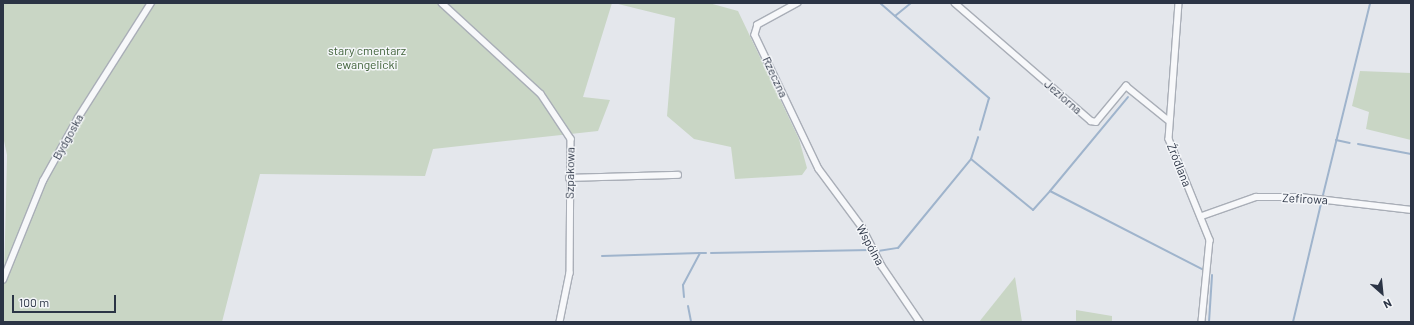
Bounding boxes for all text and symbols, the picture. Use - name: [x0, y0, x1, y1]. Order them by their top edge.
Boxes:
- park label: stary cmentarz ewangelicki: [328, 44, 406, 72]
- street label: Rzeczna: [759, 54, 791, 100]
- street label: Jeziorna: [1041, 77, 1085, 117]
- street label: Bydgoska: [50, 112, 86, 162]
- street label: Źródlana: [1164, 141, 1194, 189]
- street label: Szpakowa: [562, 147, 578, 199]
- street label: Zefirowa: [1282, 191, 1328, 207]
- street label: Wspólna: [853, 222, 887, 268]
- north arrow: [1362, 273, 1402, 313]
- scale bar: [14, 287, 118, 313]
- text: 100 m: [19, 295, 49, 309]
- text: N: [1381, 297, 1394, 312]

